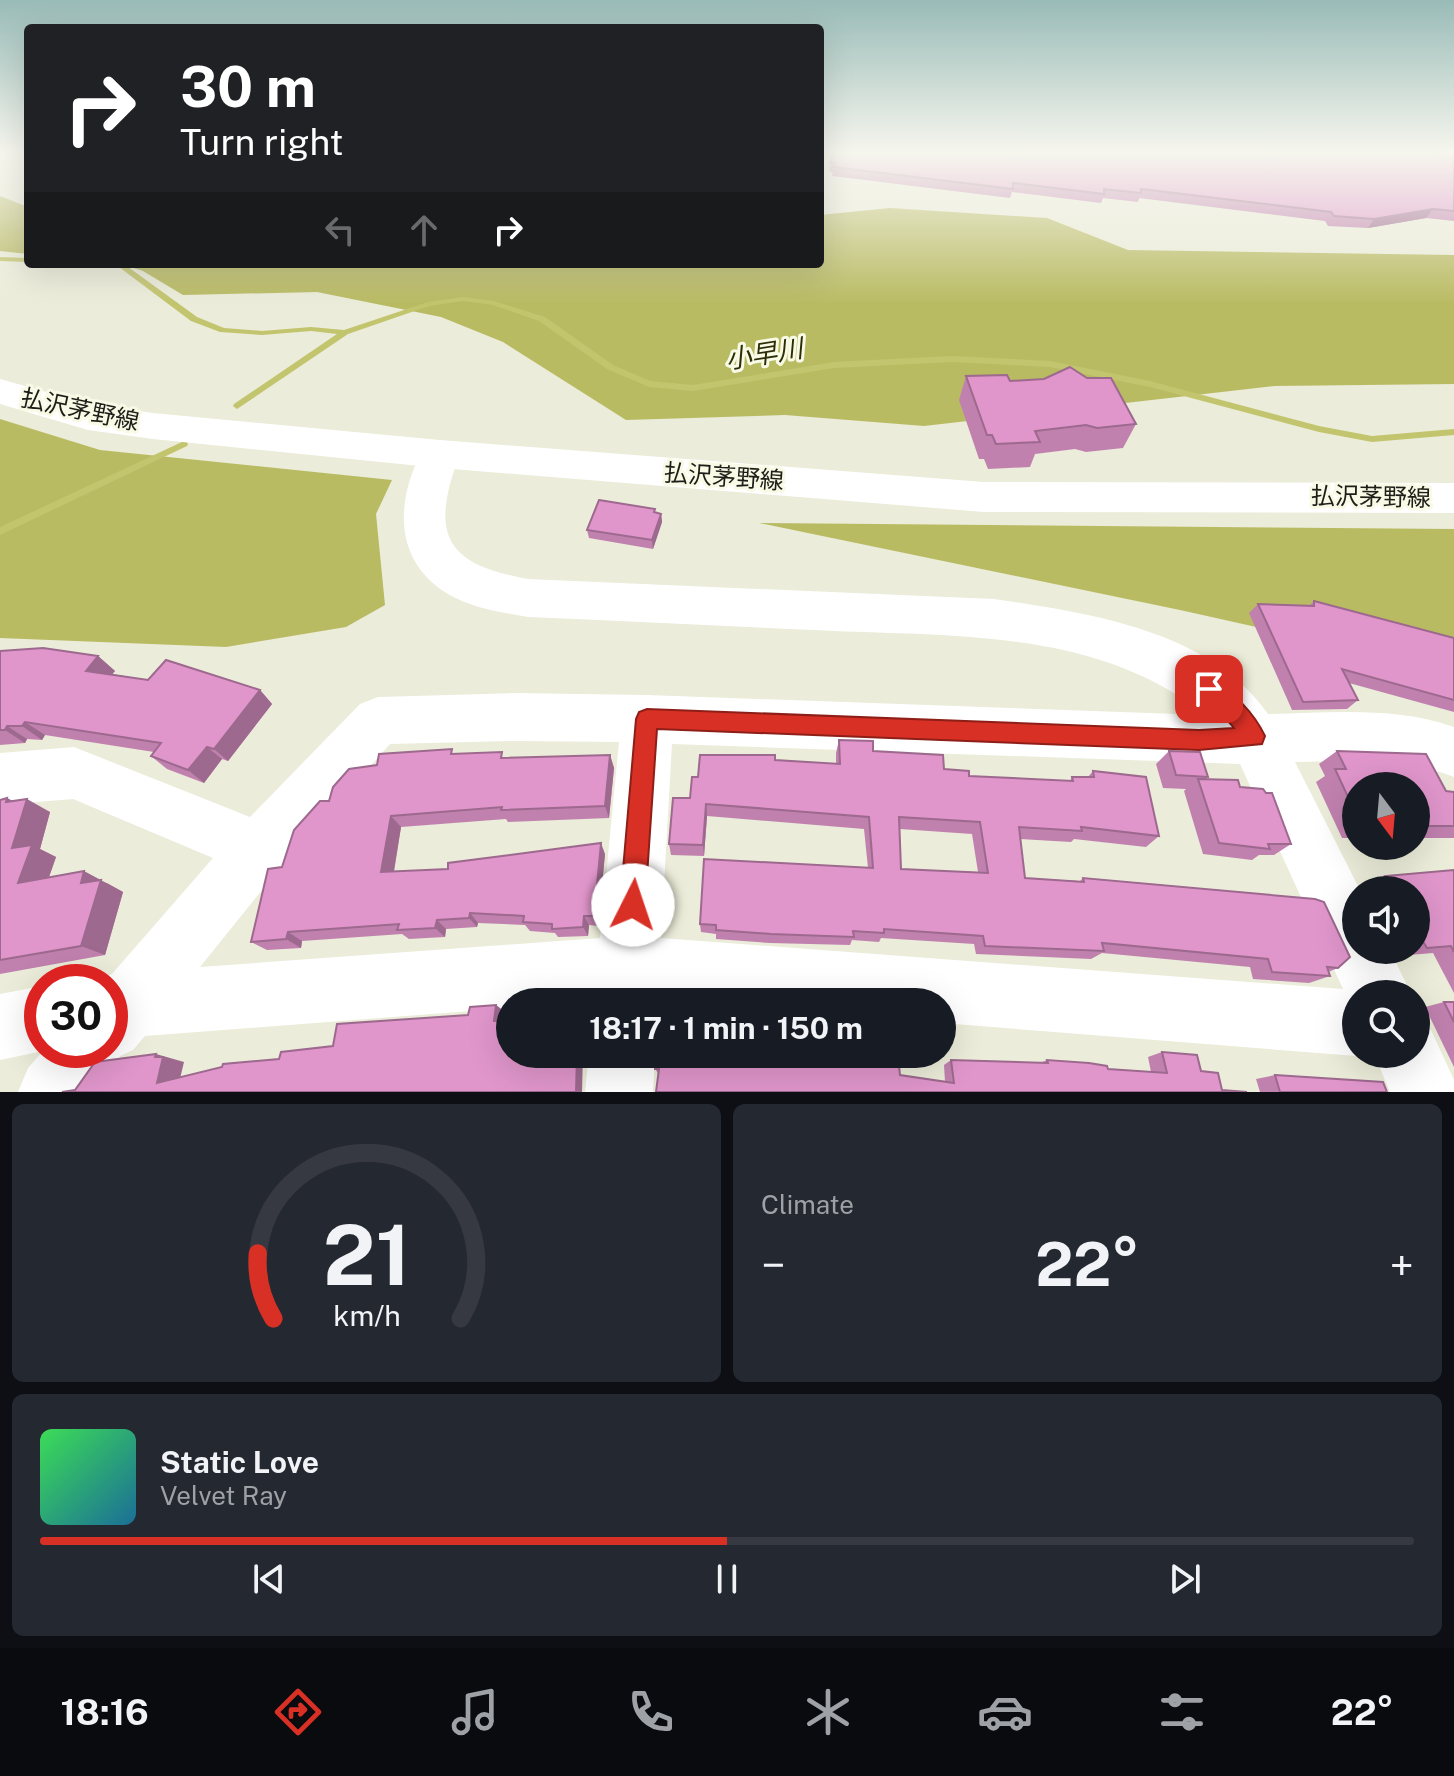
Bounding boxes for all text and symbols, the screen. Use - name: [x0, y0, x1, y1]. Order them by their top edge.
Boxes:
- text: 30 m: [180, 54, 316, 120]
- icon: right: [48, 56, 152, 160]
- text: Turn right: [180, 121, 343, 163]
- icon: left: [318, 208, 362, 252]
- icon: ahead: [402, 208, 446, 252]
- icon: right: [486, 208, 530, 252]
- water label: 小早川: [723, 332, 808, 375]
- street label: 払沢茅野線: [19, 383, 142, 435]
- street label: 払沢茅野線: [663, 458, 785, 494]
- street label: 払沢茅野線: [1311, 481, 1431, 511]
- pin: [1175, 655, 1243, 723]
- icon: arrive: [1187, 667, 1231, 711]
- north arrow: [1342, 772, 1430, 860]
- map controls: [1342, 772, 1430, 1068]
- position arrow: [591, 863, 675, 947]
- button: sound: [1342, 876, 1430, 964]
- speed limit sign: 30: [24, 964, 128, 1068]
- button: search: [1342, 980, 1430, 1068]
- text: 18:17 · 1 min · 150 m: [589, 1010, 863, 1046]
- text: Climate: [761, 1189, 854, 1220]
- text: 21: [322, 1206, 411, 1304]
- text: 22°: [1035, 1229, 1140, 1300]
- text: −: [761, 1239, 785, 1291]
- text: +: [1390, 1239, 1414, 1291]
- text: km/h: [333, 1299, 400, 1332]
- text: Static Love: [160, 1444, 319, 1480]
- text: Velvet Ray: [160, 1480, 287, 1511]
- icon: previous: [247, 1557, 291, 1601]
- icon: pause: [705, 1557, 749, 1601]
- icon: next: [1163, 1557, 1207, 1601]
- icon: directions: [270, 1684, 326, 1740]
- icon: music: [447, 1684, 503, 1740]
- icon: phone: [623, 1684, 679, 1740]
- icon: climate: [800, 1684, 856, 1740]
- icon: car: [977, 1684, 1033, 1740]
- icon: filters: [1154, 1684, 1210, 1740]
- text: 18:16: [60, 1691, 149, 1733]
- text: 22°: [1331, 1691, 1394, 1733]

